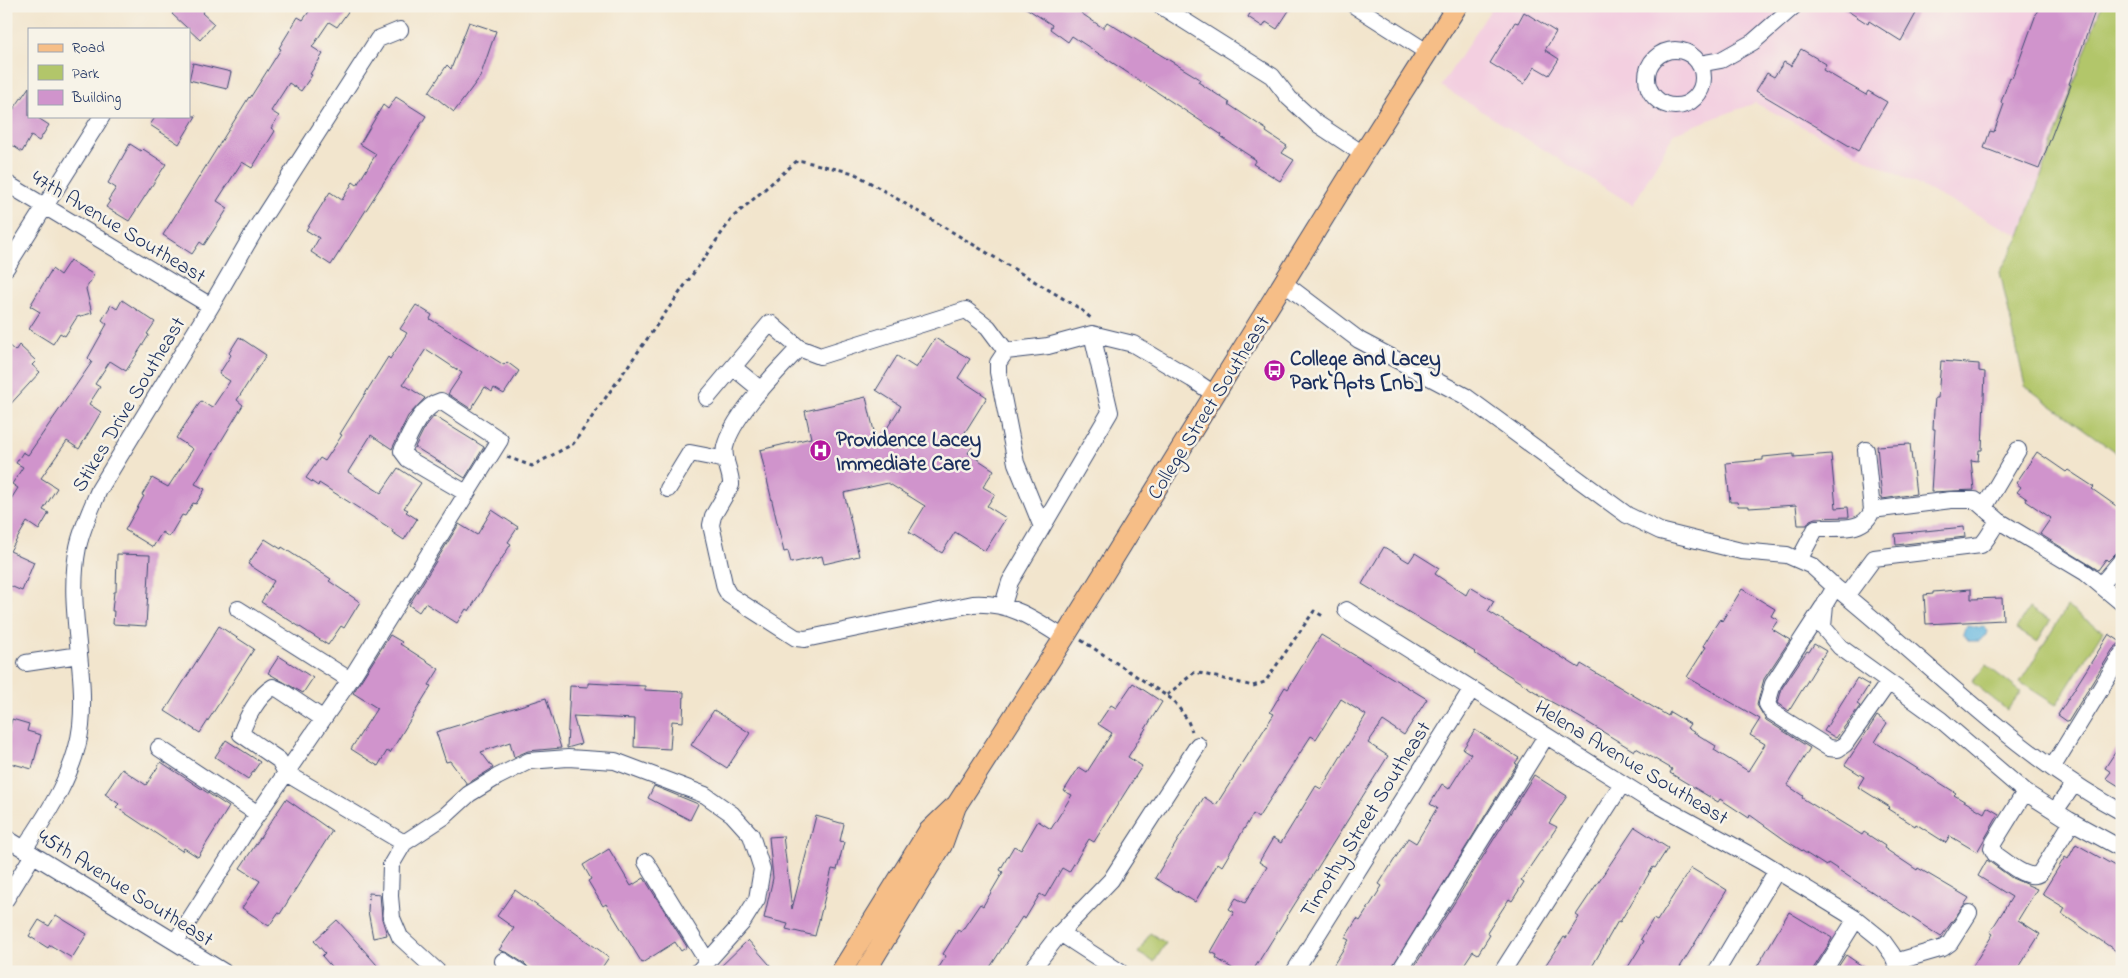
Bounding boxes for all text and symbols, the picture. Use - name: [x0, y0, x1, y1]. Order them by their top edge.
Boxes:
- legend: [28, 28, 190, 118]
- text: Road: [72, 37, 105, 59]
- text: Park: [72, 63, 100, 85]
- text: Building: [71, 87, 121, 110]
- street label: 47th Avenue Southeast: [25, 163, 211, 292]
- street label: College Street Southeast: [1141, 310, 1280, 507]
- street label: Stikes Drive Southeast: [65, 312, 194, 498]
- place label: College and Lacey Park Apts [nb]: [1290, 345, 1441, 399]
- bus stop icon: College and Lacey Park Apts [nb]: [1262, 358, 1286, 382]
- place label: Providence Lacey Immediate Care: [836, 426, 982, 480]
- hospital icon: Providence Lacey Immediate Care: [808, 439, 832, 463]
- street label: Helena Avenue Southeast: [1528, 694, 1734, 834]
- street label: Timothy Street Southeast: [1294, 716, 1441, 925]
- street label: 45th Avenue Southeast: [31, 822, 219, 955]

